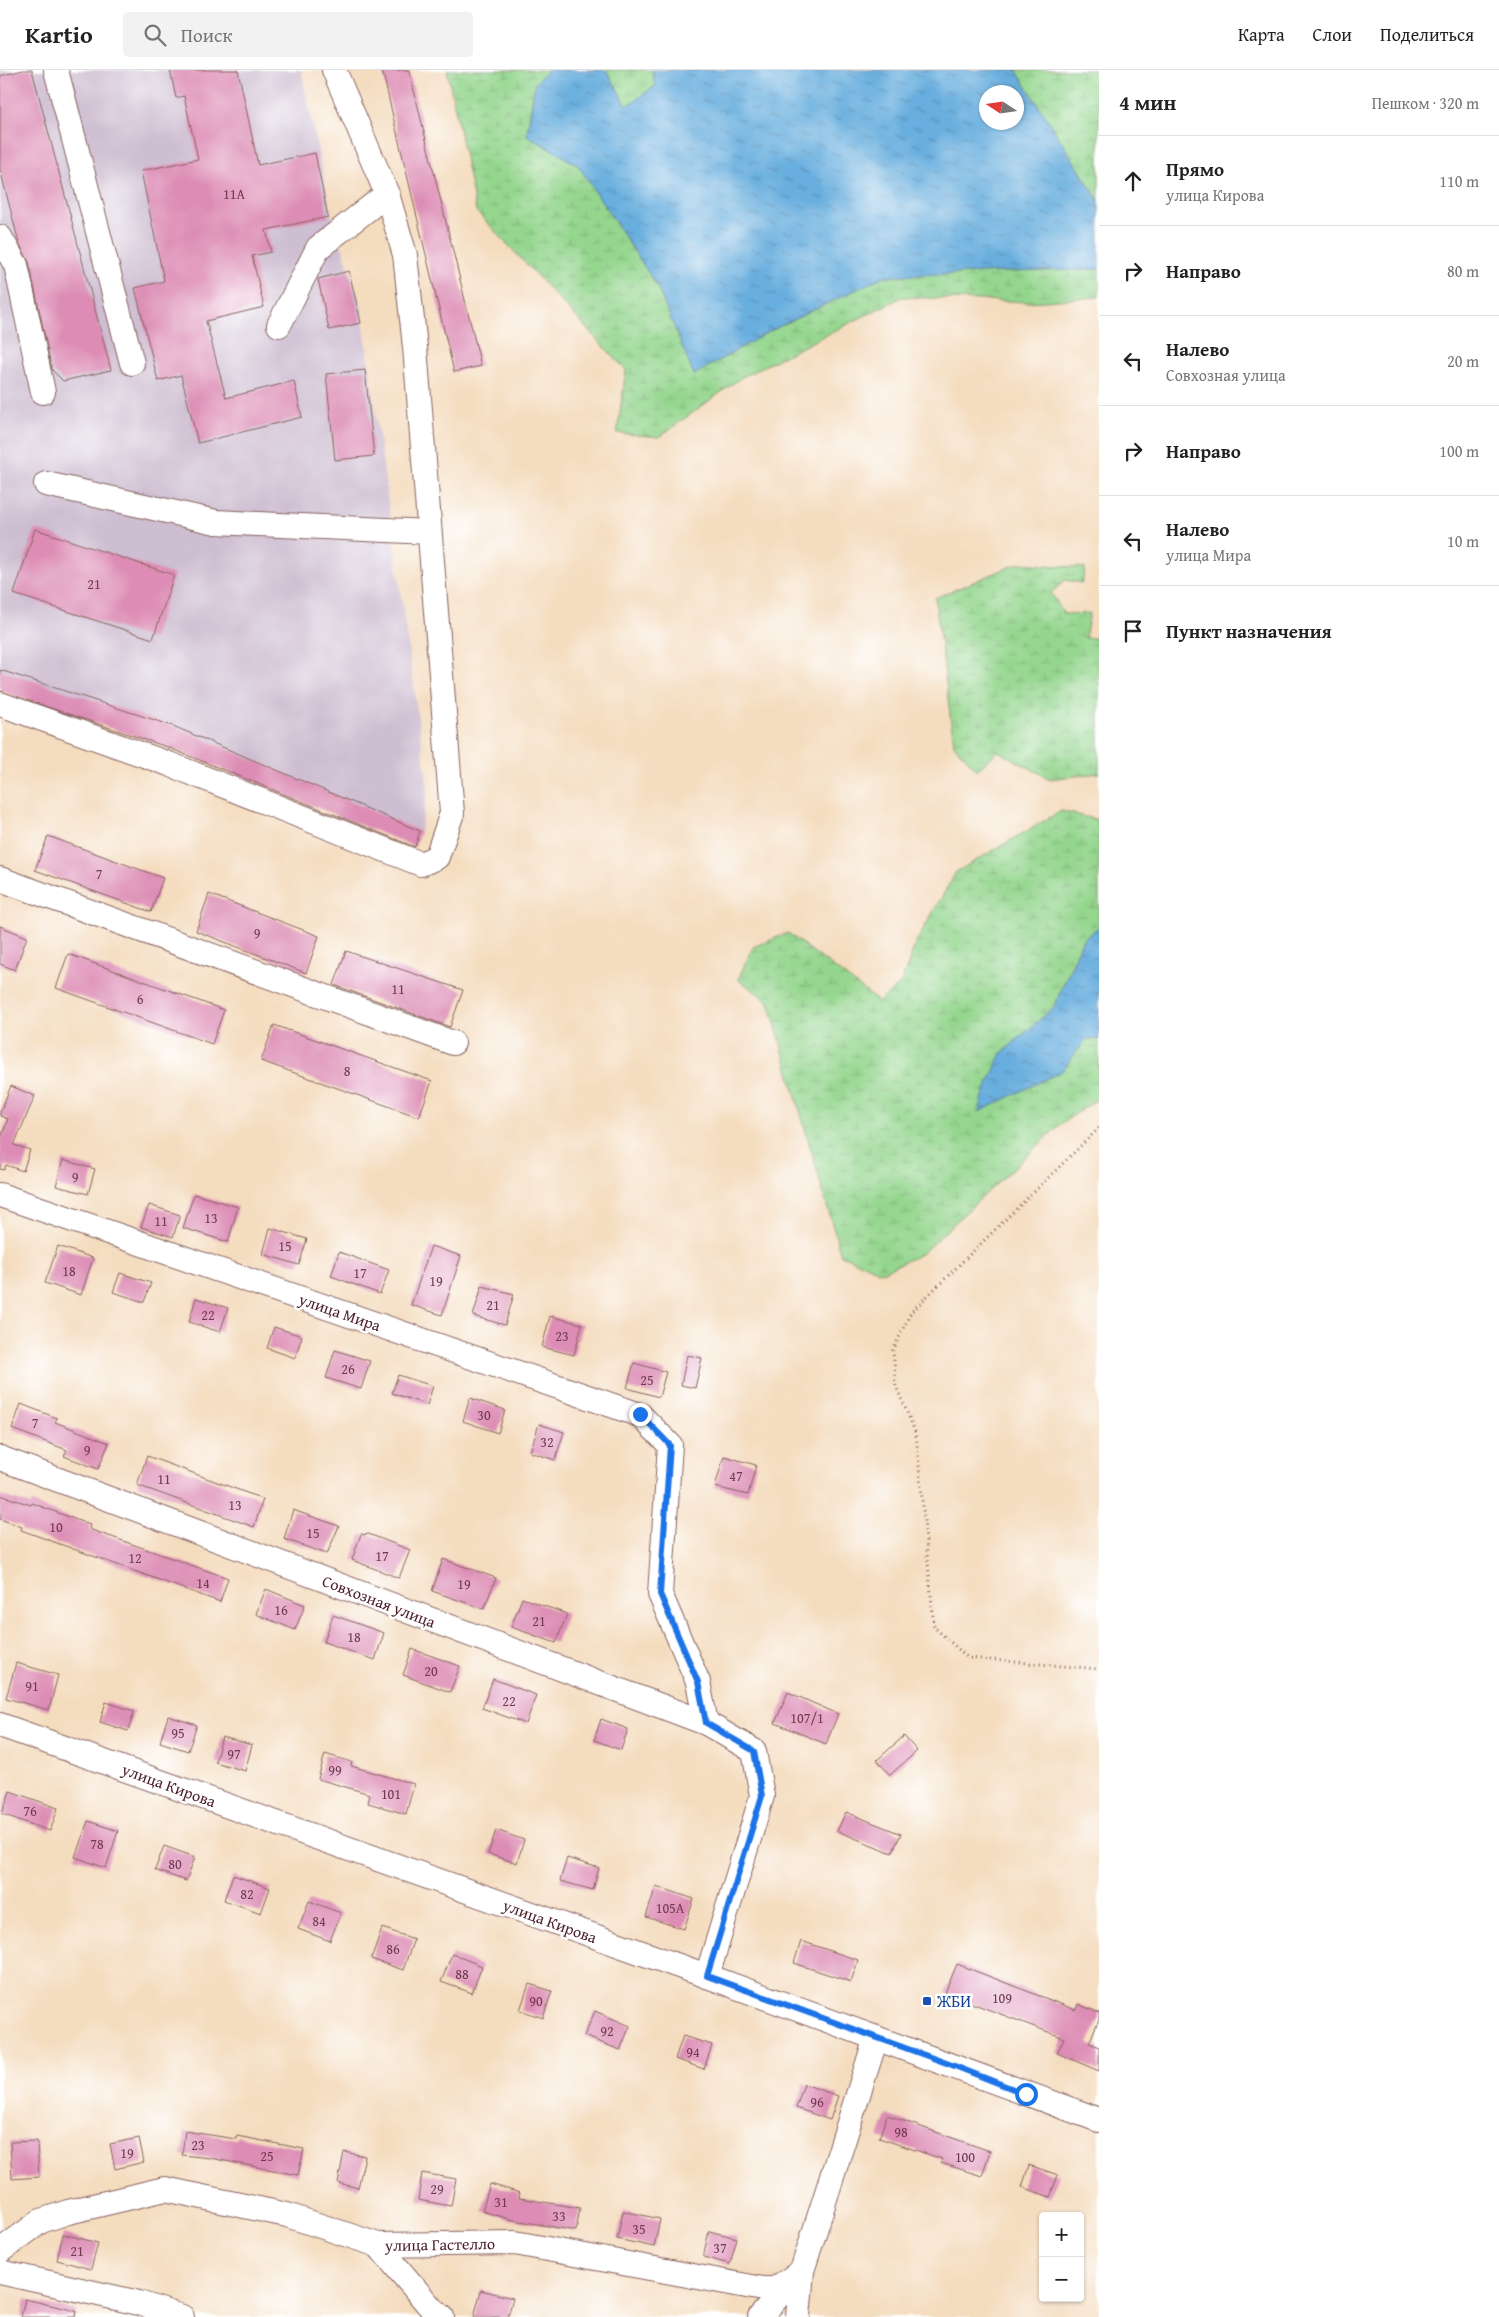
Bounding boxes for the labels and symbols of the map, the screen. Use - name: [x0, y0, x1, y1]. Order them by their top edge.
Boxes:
- north arrow: [979, 85, 1024, 130]
- house number: 11А: [223, 184, 245, 204]
- house number: 21: [87, 574, 101, 594]
- house number: 7: [96, 864, 103, 884]
- house number: 9: [254, 923, 261, 943]
- house number: 11: [391, 979, 405, 999]
- house number: 6: [137, 989, 144, 1009]
- house number: 8: [344, 1061, 351, 1081]
- house number: 9: [72, 1167, 79, 1187]
- house number: 13: [204, 1208, 218, 1228]
- house number: 11: [154, 1211, 168, 1231]
- house number: 15: [278, 1236, 292, 1256]
- house number: 18: [62, 1261, 76, 1281]
- house number: 17: [353, 1263, 367, 1283]
- house number: 19: [429, 1271, 443, 1291]
- street label: улица Мира: [295, 1286, 384, 1337]
- house number: 21: [486, 1295, 500, 1315]
- house number: 22: [201, 1305, 215, 1325]
- house number: 23: [555, 1326, 569, 1346]
- house number: 26: [341, 1359, 355, 1379]
- house number: 25: [640, 1370, 654, 1390]
- route end: [629, 1403, 652, 1426]
- house number: 30: [477, 1405, 491, 1425]
- house number: 7: [32, 1413, 39, 1433]
- house number: 32: [540, 1432, 554, 1452]
- house number: 9: [84, 1440, 91, 1460]
- house number: 47: [729, 1466, 743, 1486]
- house number: 11: [157, 1469, 171, 1489]
- house number: 13: [228, 1495, 242, 1515]
- house number: 10: [49, 1517, 63, 1537]
- house number: 15: [306, 1523, 320, 1543]
- house number: 17: [375, 1546, 389, 1566]
- house number: 12: [128, 1548, 142, 1568]
- street label: Совхозная улица: [319, 1568, 439, 1634]
- house number: 14: [196, 1573, 210, 1593]
- house number: 19: [457, 1574, 471, 1594]
- house number: 16: [274, 1600, 288, 1620]
- house number: 21: [532, 1611, 546, 1631]
- house number: 18: [347, 1627, 361, 1647]
- house number: 20: [424, 1661, 438, 1681]
- house number: 91: [25, 1676, 39, 1696]
- house number: 22: [502, 1691, 516, 1711]
- house number: 107/1: [790, 1708, 824, 1728]
- house number: 95: [171, 1723, 185, 1743]
- house number: 97: [227, 1744, 241, 1764]
- street label: улица Кирова: [118, 1757, 220, 1813]
- house number: 99: [328, 1760, 342, 1780]
- house number: 101: [381, 1784, 401, 1804]
- house number: 76: [23, 1801, 37, 1821]
- house number: 78: [90, 1834, 104, 1854]
- house number: 80: [168, 1854, 182, 1874]
- house number: 82: [240, 1884, 254, 1904]
- street label: улица Кирова: [499, 1893, 601, 1949]
- house number: 105А: [656, 1898, 685, 1918]
- house number: 84: [312, 1911, 326, 1931]
- house number: 86: [386, 1939, 400, 1959]
- house number: 88: [455, 1964, 469, 1984]
- house number: 109: [992, 1988, 1012, 2008]
- place label: ЖБИ: [936, 1989, 971, 2013]
- house number: 90: [529, 1991, 543, 2011]
- marker: ЖБИ: [921, 1995, 933, 2007]
- house number: 92: [600, 2021, 614, 2041]
- house number: 94: [686, 2042, 700, 2062]
- route start: [1015, 2083, 1038, 2106]
- house number: 96: [810, 2092, 824, 2112]
- house number: 98: [894, 2122, 908, 2142]
- house number: 23: [191, 2135, 205, 2155]
- house number: 19: [120, 2143, 134, 2163]
- house number: 25: [260, 2146, 274, 2166]
- house number: 100: [955, 2147, 975, 2167]
- house number: 29: [430, 2179, 444, 2199]
- house number: 31: [494, 2192, 508, 2212]
- house number: 33: [552, 2206, 566, 2226]
- house number: 35: [632, 2219, 646, 2239]
- street label: улица Гастелло: [384, 2231, 495, 2257]
- house number: 37: [713, 2238, 727, 2258]
- house number: 21: [70, 2241, 84, 2261]

